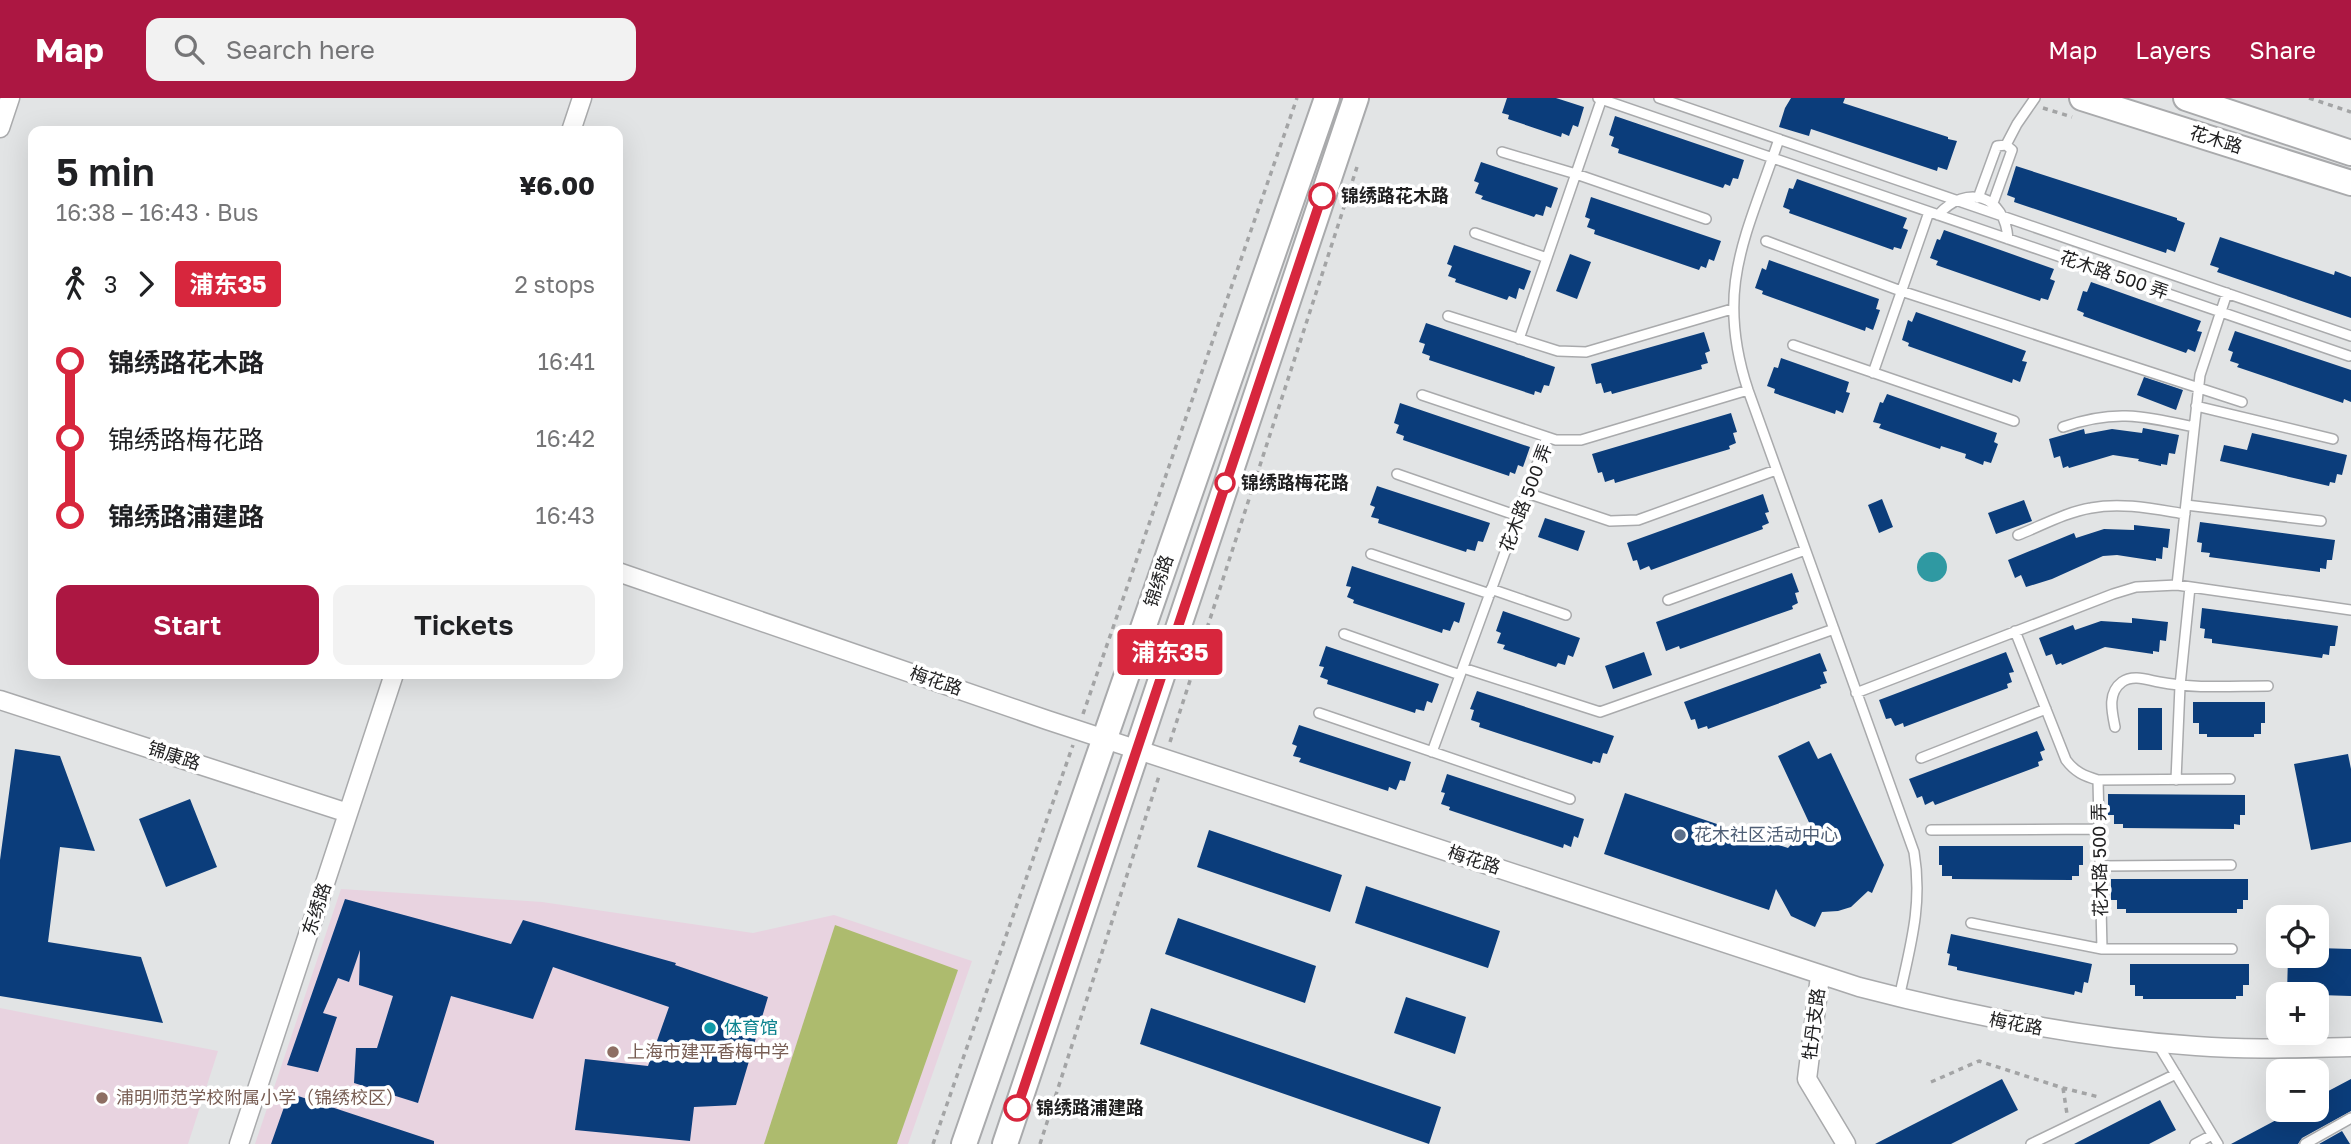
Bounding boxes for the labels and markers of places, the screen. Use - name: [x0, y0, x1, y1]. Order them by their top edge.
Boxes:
- marker: 锦绣路花木路: [1309, 183, 1335, 209]
- place label: 锦绣路花木路: [1341, 184, 1449, 206]
- place label: 锦绣路梅花路: [1241, 471, 1349, 493]
- marker: 锦绣路梅花路: [1215, 473, 1235, 493]
- place label: 花木社区活动中心: [1694, 823, 1838, 845]
- marker: 花木社区活动中心: [1672, 827, 1688, 843]
- place label: 体育馆: [724, 1016, 778, 1038]
- marker: 体育馆: [702, 1020, 718, 1036]
- place label: 上海市建平香梅中学: [627, 1040, 789, 1062]
- marker: 上海市建平香梅中学: [605, 1044, 621, 1060]
- place label: 浦明师范学校附属小学（锦绣校区）: [116, 1086, 404, 1108]
- marker: 浦明师范学校附属小学（锦绣校区）: [94, 1090, 110, 1106]
- marker: 锦绣路浦建路: [1004, 1095, 1030, 1121]
- place label: 锦绣路浦建路: [1036, 1096, 1144, 1118]

